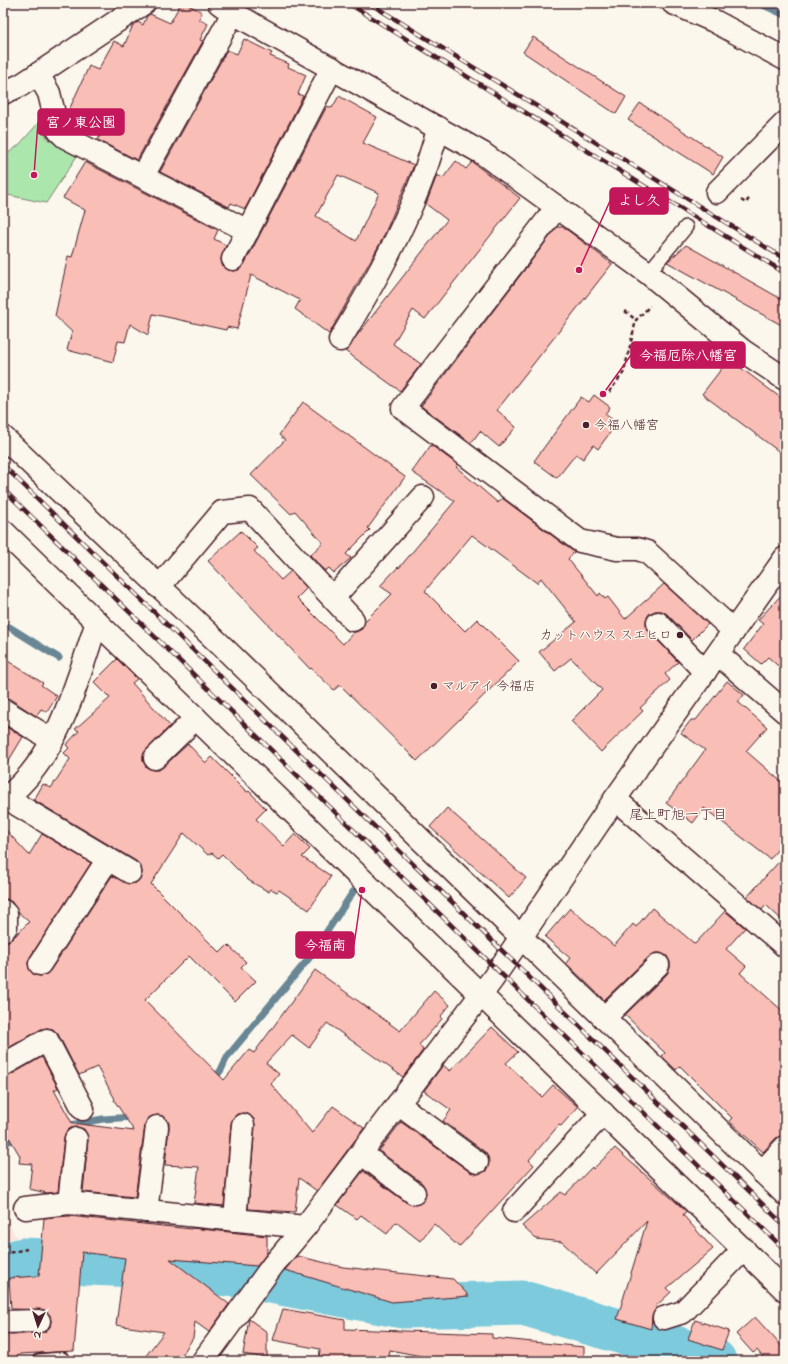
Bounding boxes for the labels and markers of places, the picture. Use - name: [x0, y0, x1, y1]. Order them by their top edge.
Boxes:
- callout: 宮ノ東公園: [38, 109, 124, 135]
- callout: よし久: [610, 188, 668, 214]
- callout: 今福厄除八幡宮: [631, 342, 745, 368]
- place label: 今福八幡宮: [594, 416, 659, 435]
- marker: 今福八幡宮: [581, 420, 591, 430]
- place label: カットハウス スエヒロ: [540, 626, 672, 645]
- marker: カットハウス スエヒロ: [675, 630, 685, 640]
- place label: マルアイ 今福店: [442, 677, 535, 696]
- marker: マルアイ 今福店: [429, 681, 439, 691]
- callout: 今福南: [296, 932, 354, 958]

